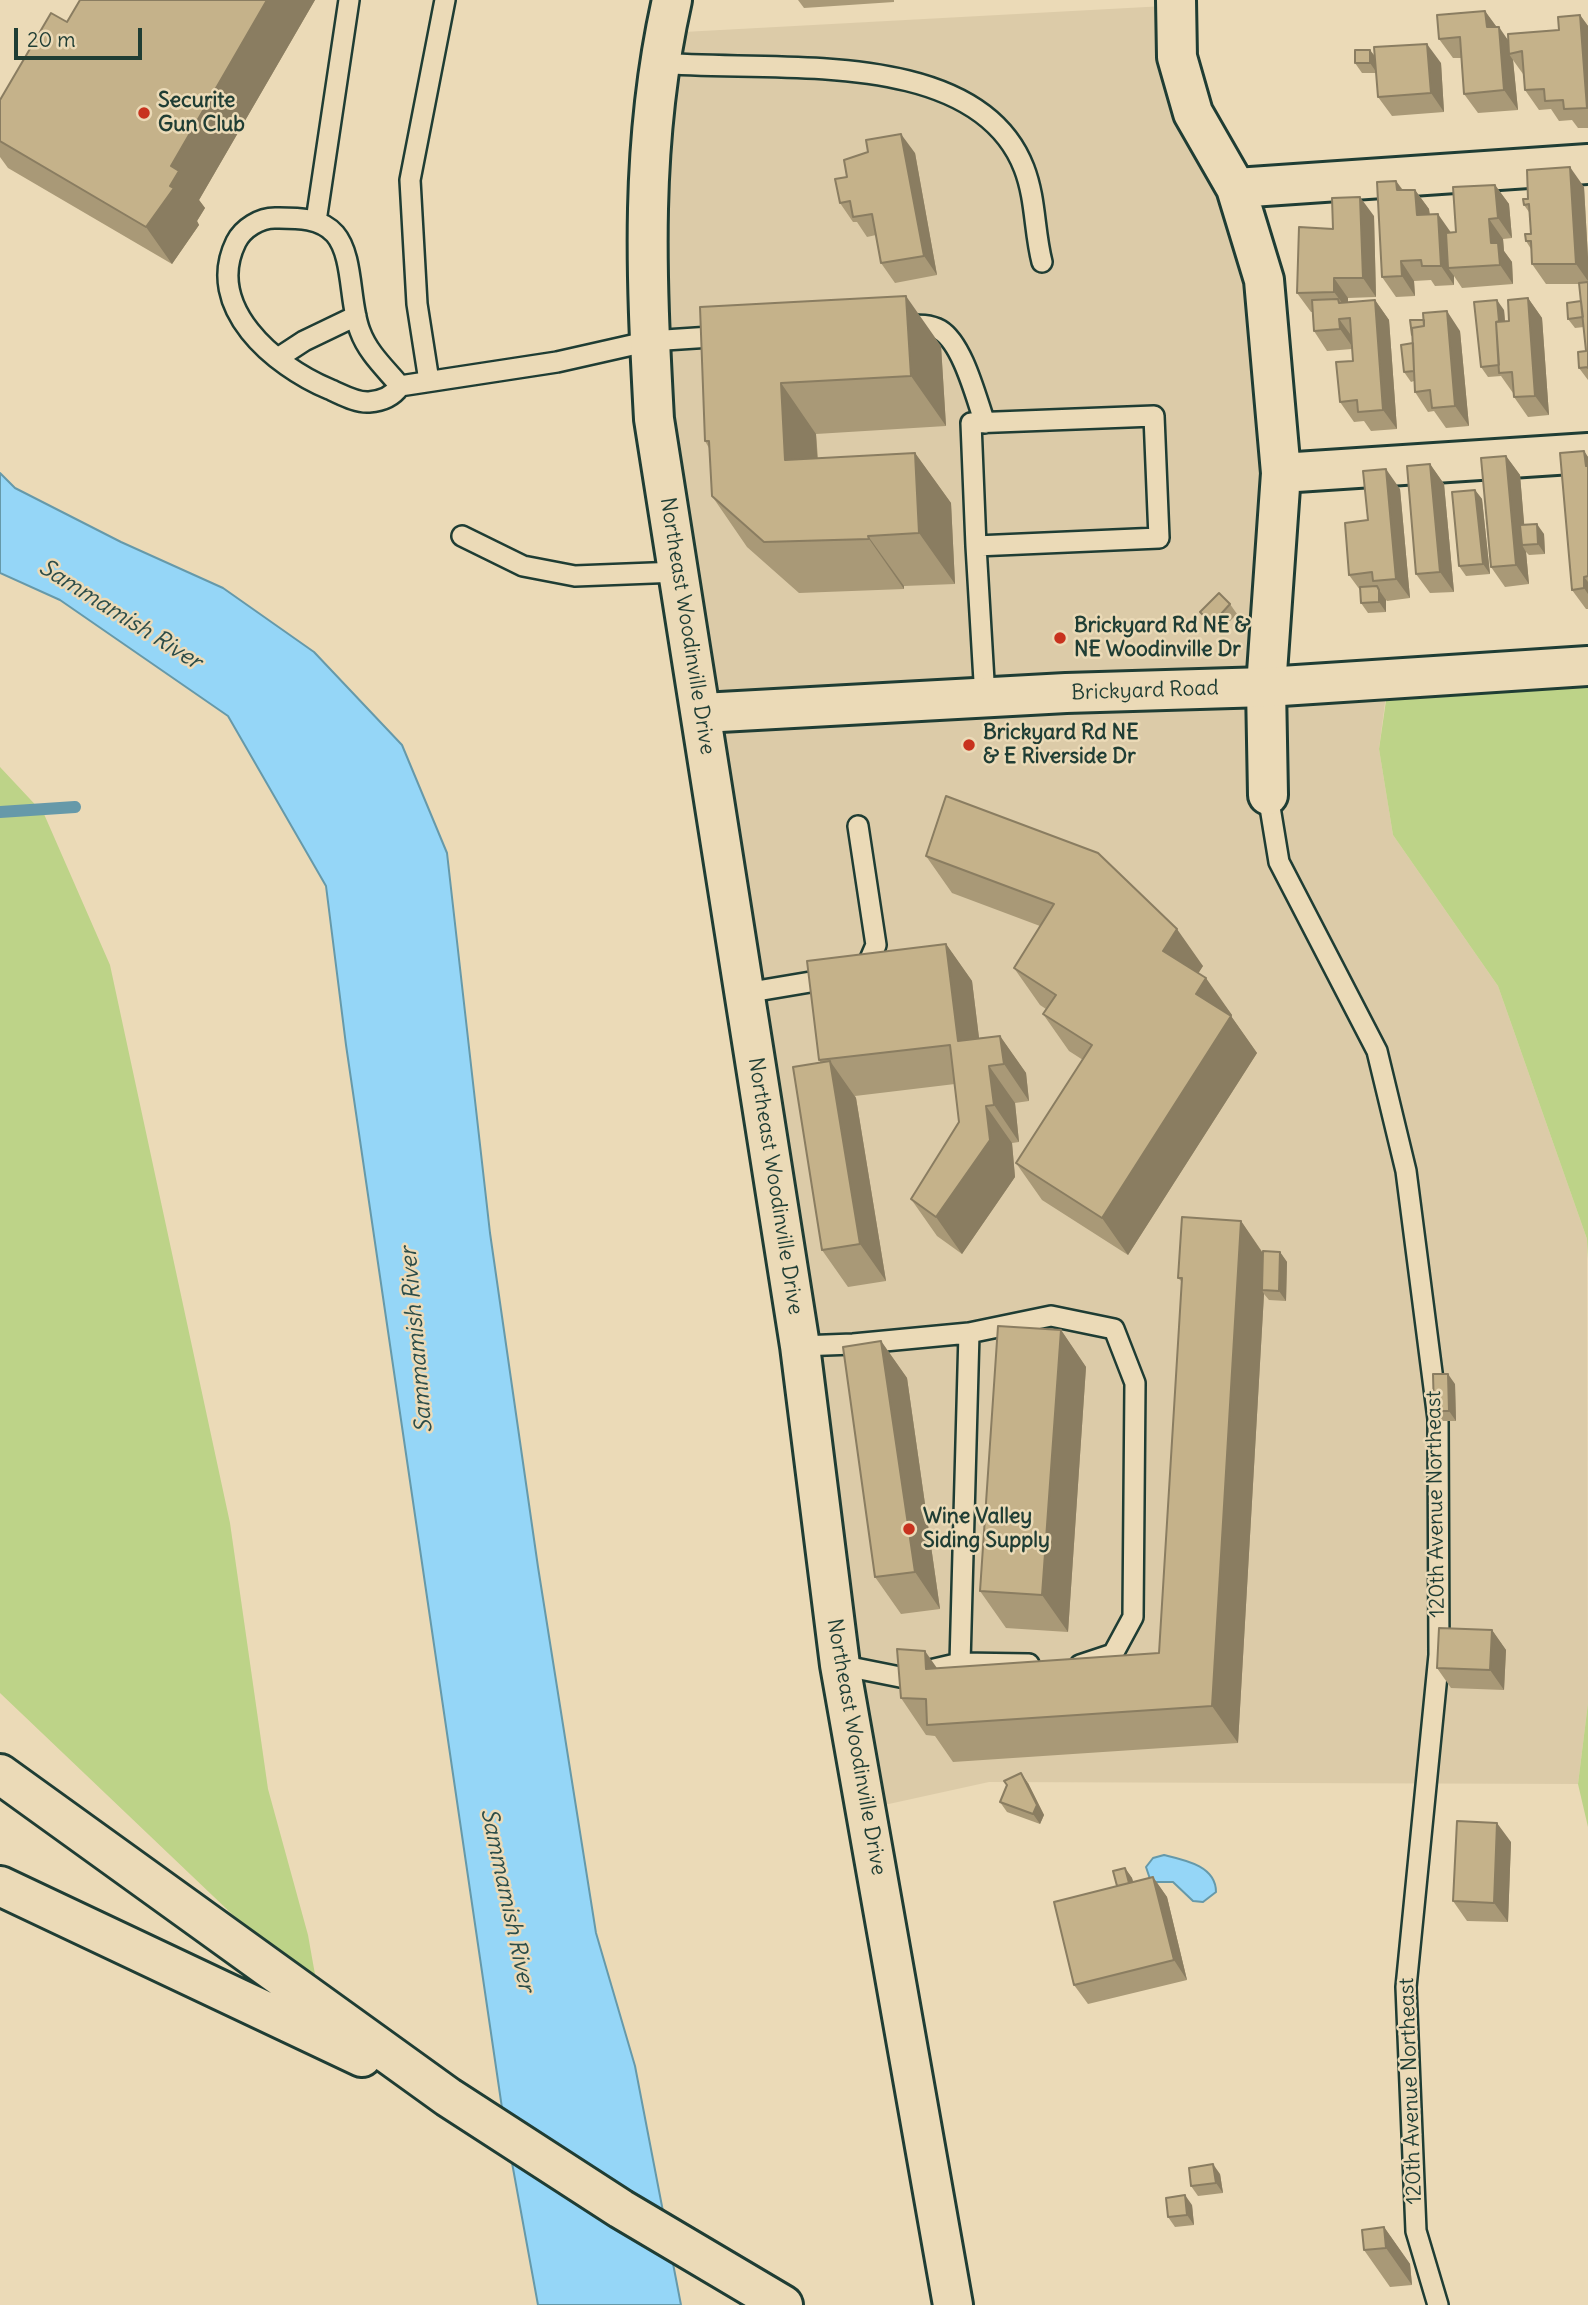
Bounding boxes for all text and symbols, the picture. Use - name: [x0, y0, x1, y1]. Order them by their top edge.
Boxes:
- scale bar: [18, 14, 145, 58]
- text: 20 m: [27, 26, 76, 53]
- place label: Securite Gun Club: [158, 88, 245, 138]
- marker: Securite Gun Club: [136, 105, 152, 121]
- street label: Northeast Woodinville Drive: [654, 496, 720, 756]
- water label: Sammamish River: [34, 554, 206, 676]
- place label: Brickyard Rd NE & NE Woodinville Dr: [1074, 613, 1251, 663]
- marker: Brickyard Rd NE & NE Woodinville Dr: [1052, 630, 1068, 646]
- street label: Brickyard Road: [1071, 676, 1219, 706]
- place label: Brickyard Rd NE & E Riverside Dr: [983, 720, 1138, 770]
- marker: Brickyard Rd NE & E Riverside Dr: [961, 737, 977, 753]
- street label: Northeast Woodinville Drive: [742, 1056, 808, 1316]
- water label: Sammamish River: [395, 1246, 439, 1434]
- street label: 120th Avenue Northeast: [1421, 1390, 1451, 1618]
- place label: Wine Valley Siding Supply: [923, 1504, 1050, 1554]
- marker: Wine Valley Siding Supply: [901, 1521, 917, 1537]
- street label: Northeast Woodinville Drive: [821, 1617, 891, 1877]
- water label: Sammamish River: [474, 1806, 540, 1994]
- street label: 120th Avenue Northeast: [1394, 1977, 1428, 2205]

